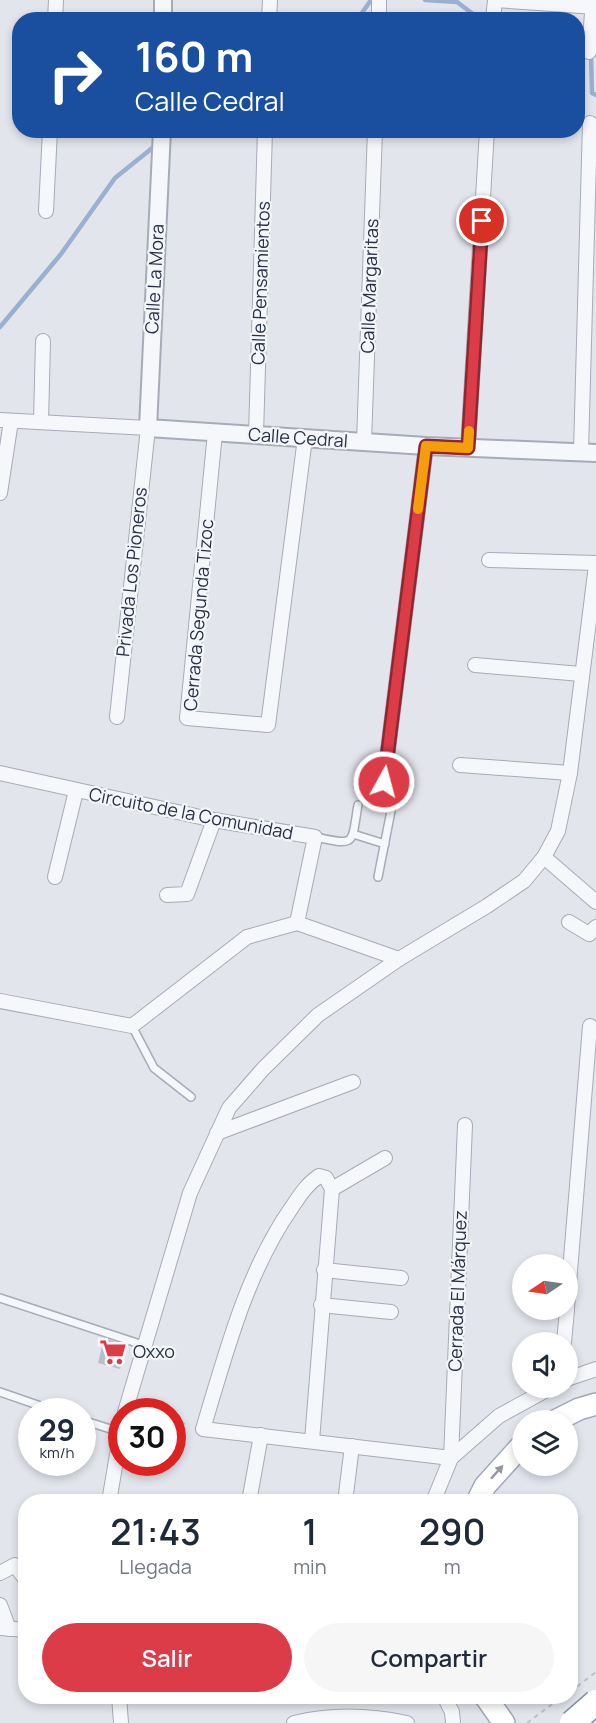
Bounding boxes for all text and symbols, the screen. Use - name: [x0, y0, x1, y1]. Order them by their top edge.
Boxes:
- text: 160 m: [135, 27, 253, 85]
- icon: right: [36, 36, 114, 114]
- text: Calle Cedral: [135, 82, 285, 119]
- pin: [456, 195, 507, 246]
- street label: Calle Pensamientos: [245, 201, 275, 365]
- icon: arrive: [465, 204, 498, 237]
- street label: Calle Margaritas: [355, 218, 383, 354]
- street label: Calle La Mora: [139, 223, 169, 335]
- street label: Calle Cedral: [247, 422, 349, 452]
- street label: Privada Los Pioneros: [110, 486, 152, 658]
- street label: Cerrada Segunda Tizoc: [178, 518, 218, 712]
- position arrow: [352, 750, 416, 814]
- street label: Circuito de la Comunidad: [87, 781, 295, 845]
- street label: Cerrada El Márquez: [442, 1210, 472, 1372]
- north arrow: [512, 1254, 578, 1320]
- map controls: [512, 1254, 578, 1476]
- button: sound: [512, 1332, 578, 1398]
- supermarket icon: Oxxo: [98, 1337, 128, 1367]
- place label: Oxxo: [133, 1339, 175, 1363]
- speed limit sign: 30: [108, 1398, 186, 1476]
- text: 29: [39, 1409, 75, 1450]
- button: layers: [512, 1410, 578, 1476]
- text: km/h: [40, 1442, 74, 1463]
- one-way arrow: [490, 1465, 503, 1480]
- text: 21:43: [110, 1507, 201, 1556]
- text: 1: [302, 1507, 318, 1556]
- text: 290: [419, 1507, 486, 1556]
- text: Llegada: [119, 1553, 192, 1580]
- text: min: [293, 1553, 327, 1580]
- text: m: [444, 1553, 461, 1580]
- button: Salir: [42, 1623, 292, 1692]
- button: Compartir: [304, 1623, 554, 1692]

